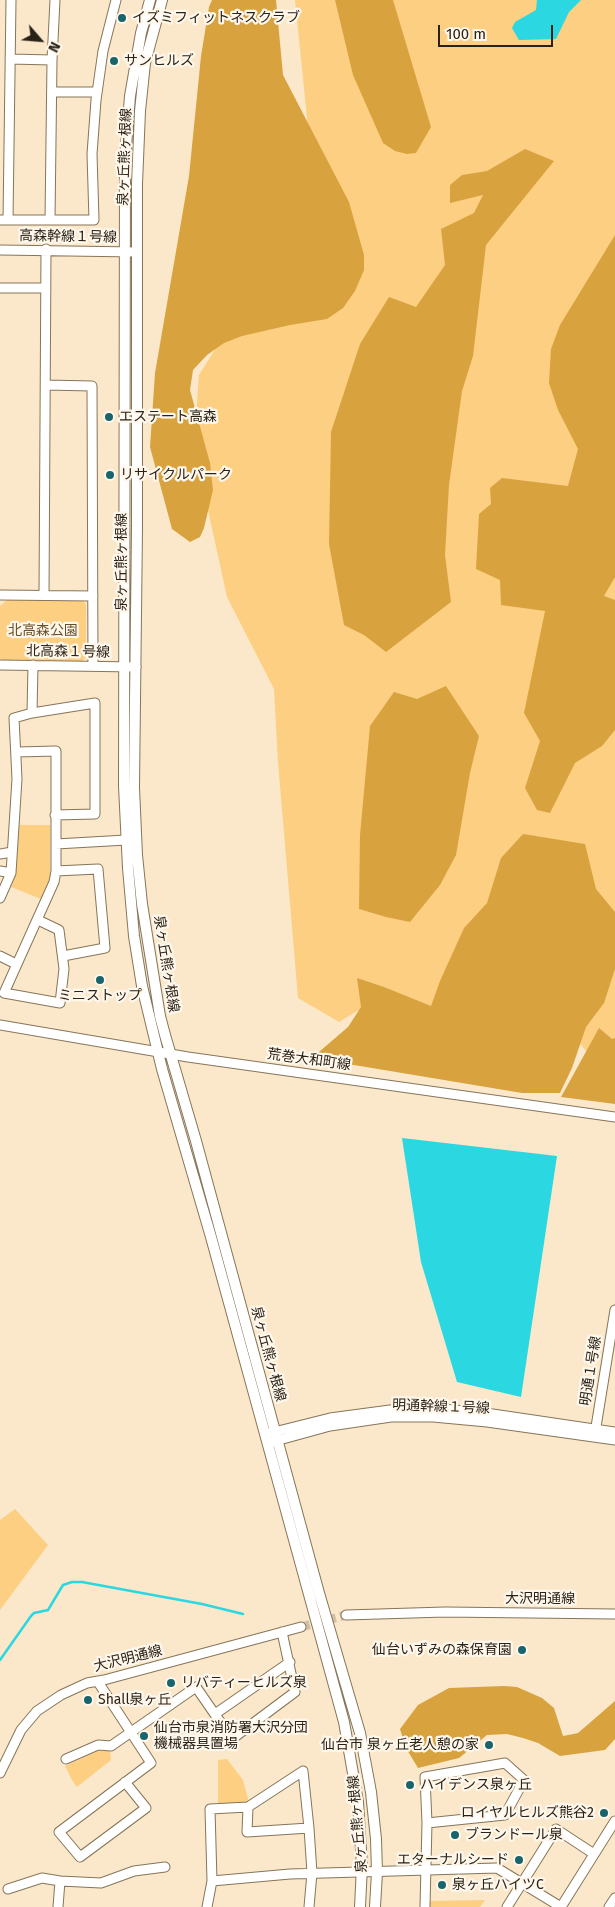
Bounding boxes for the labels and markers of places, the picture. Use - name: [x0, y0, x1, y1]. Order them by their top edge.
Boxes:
- place label: イズミフィットネスクラブ: [132, 10, 300, 26]
- marker: イズミフィットネスクラブ: [116, 12, 128, 24]
- place label: サンヒルズ: [124, 53, 194, 69]
- marker: サンヒルズ: [108, 55, 120, 67]
- place label: エステート高森: [119, 409, 217, 425]
- marker: エステート高森: [103, 411, 115, 423]
- place label: リサイクルパーク: [120, 467, 232, 483]
- marker: リサイクルパーク: [104, 469, 116, 481]
- marker: ミニストップ: [94, 974, 106, 986]
- place label: ミニストップ: [58, 988, 142, 1004]
- place label: 仙台いずみの森保育園: [372, 1642, 512, 1658]
- marker: 仙台いずみの森保育園: [516, 1644, 528, 1656]
- place label: リバティーヒルズ泉: [181, 1675, 307, 1691]
- marker: リバティーヒルズ泉: [165, 1677, 177, 1689]
- place label: Shall泉ヶ丘: [98, 1692, 172, 1708]
- marker: Shall泉ヶ丘: [82, 1694, 94, 1706]
- place label: 仙台市泉消防署大沢分団 機械器具置場: [154, 1720, 308, 1752]
- marker: 仙台市泉消防署大沢分団 機械器具置場: [138, 1730, 150, 1742]
- place label: 仙台市 泉ヶ丘老人憩の家: [321, 1737, 479, 1753]
- marker: 仙台市 泉ヶ丘老人憩の家: [483, 1739, 495, 1751]
- place label: ハイデンス泉ヶ丘: [420, 1777, 532, 1793]
- marker: ハイデンス泉ヶ丘: [404, 1779, 416, 1791]
- place label: ロイヤルヒルズ熊谷2: [461, 1805, 594, 1821]
- marker: ロイヤルヒルズ熊谷2: [598, 1807, 610, 1819]
- place label: ブランドール泉: [465, 1827, 563, 1843]
- marker: ブランドール泉: [449, 1829, 461, 1841]
- place label: エターナルシード: [397, 1852, 509, 1868]
- marker: エターナルシード: [513, 1854, 525, 1866]
- place label: 泉ヶ丘ハイツC: [452, 1877, 544, 1893]
- marker: 泉ヶ丘ハイツC: [436, 1879, 448, 1891]

